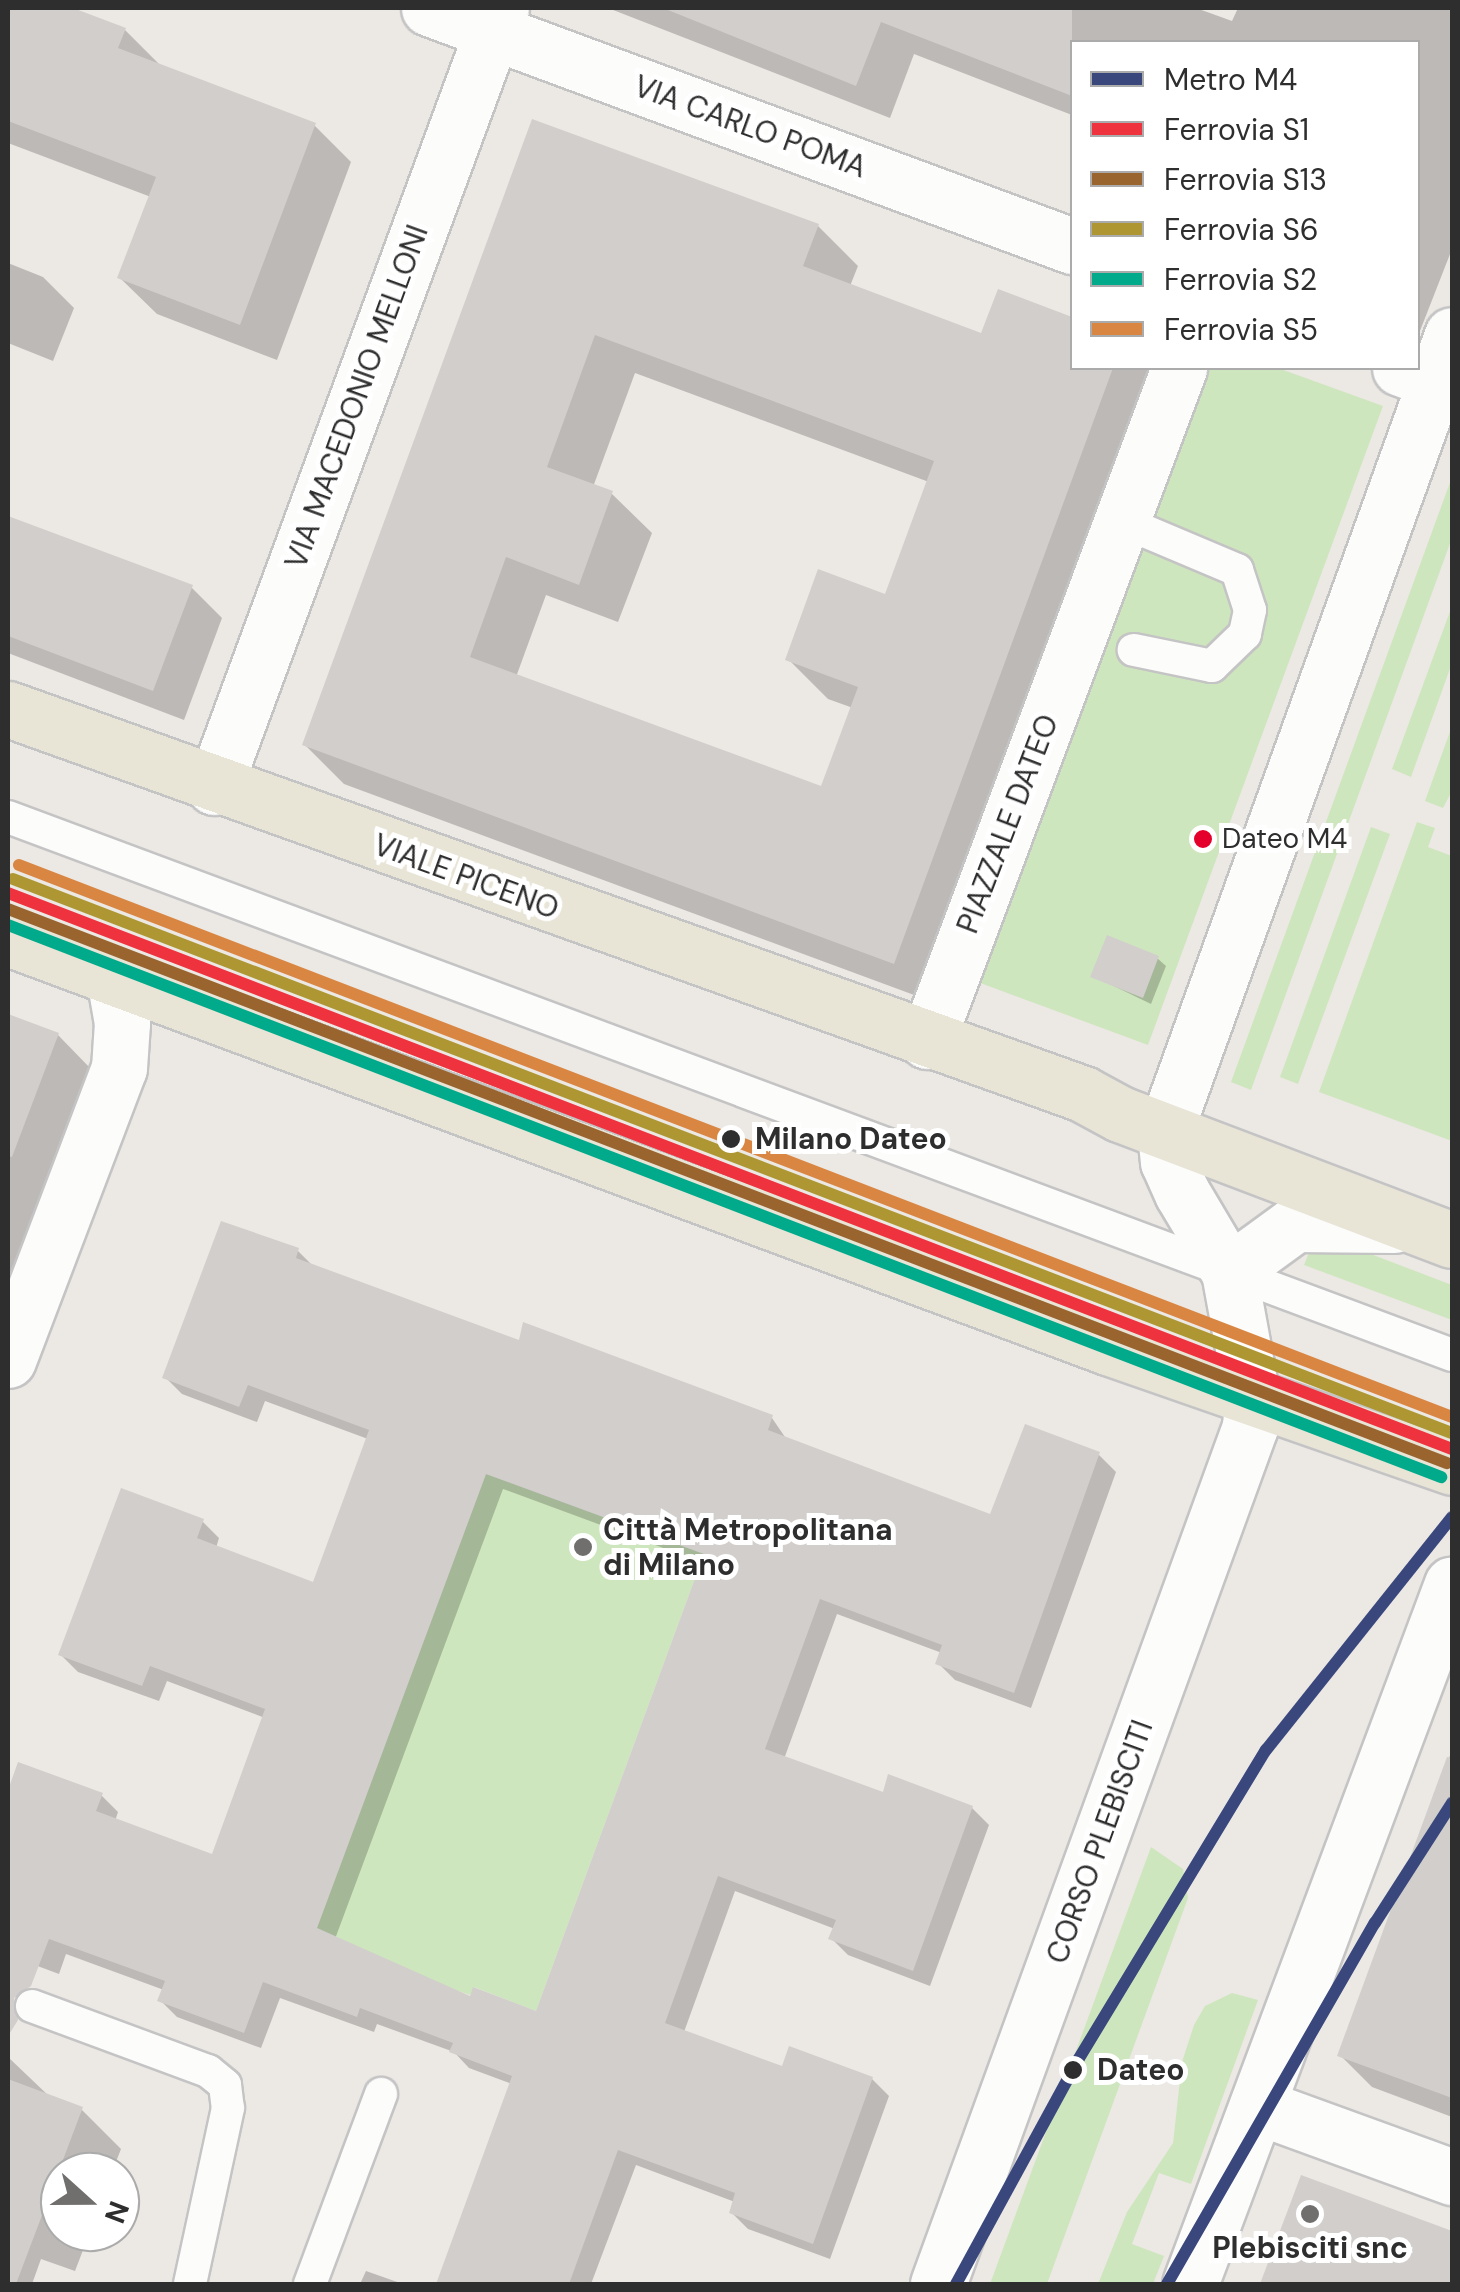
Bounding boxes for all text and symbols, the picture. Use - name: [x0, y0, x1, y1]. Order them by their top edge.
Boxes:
- legend: [1070, 40, 1420, 370]
- text: Metro M4: [1164, 60, 1297, 99]
- street label: VIA CARLO POMA: [629, 68, 871, 186]
- text: Ferrovia S1: [1164, 110, 1309, 149]
- text: Ferrovia S13: [1164, 160, 1327, 199]
- text: Ferrovia S6: [1164, 210, 1319, 249]
- street label: VIA MACEDONIO MELLONI: [278, 220, 436, 574]
- text: Ferrovia S2: [1164, 260, 1317, 299]
- text: Ferrovia S5: [1164, 310, 1318, 349]
- street label: PIAZZALE DATEO: [950, 710, 1066, 938]
- place label: Dateo M4: [1222, 822, 1347, 856]
- street label: VIALE PICENO: [368, 827, 564, 927]
- marker: Dateo M4: [1193, 829, 1213, 849]
- place label: Milano Dateo: [755, 1121, 947, 1157]
- marker: Milano Dateo: [716, 1124, 746, 1154]
- place label: Città Metropolitana di Milano: [603, 1512, 893, 1582]
- marker: Città Metropolitana di Milano: [572, 1536, 594, 1558]
- street label: CORSO PLEBISCITI: [1039, 1715, 1161, 1969]
- place label: Dateo: [1097, 2052, 1185, 2088]
- marker: Dateo: [1058, 2055, 1088, 2085]
- north arrow: [40, 2152, 140, 2252]
- text: N: [96, 2196, 138, 2228]
- marker: Plebisciti snc: [1299, 2203, 1321, 2225]
- place label: Plebisciti snc: [1212, 2230, 1408, 2266]

